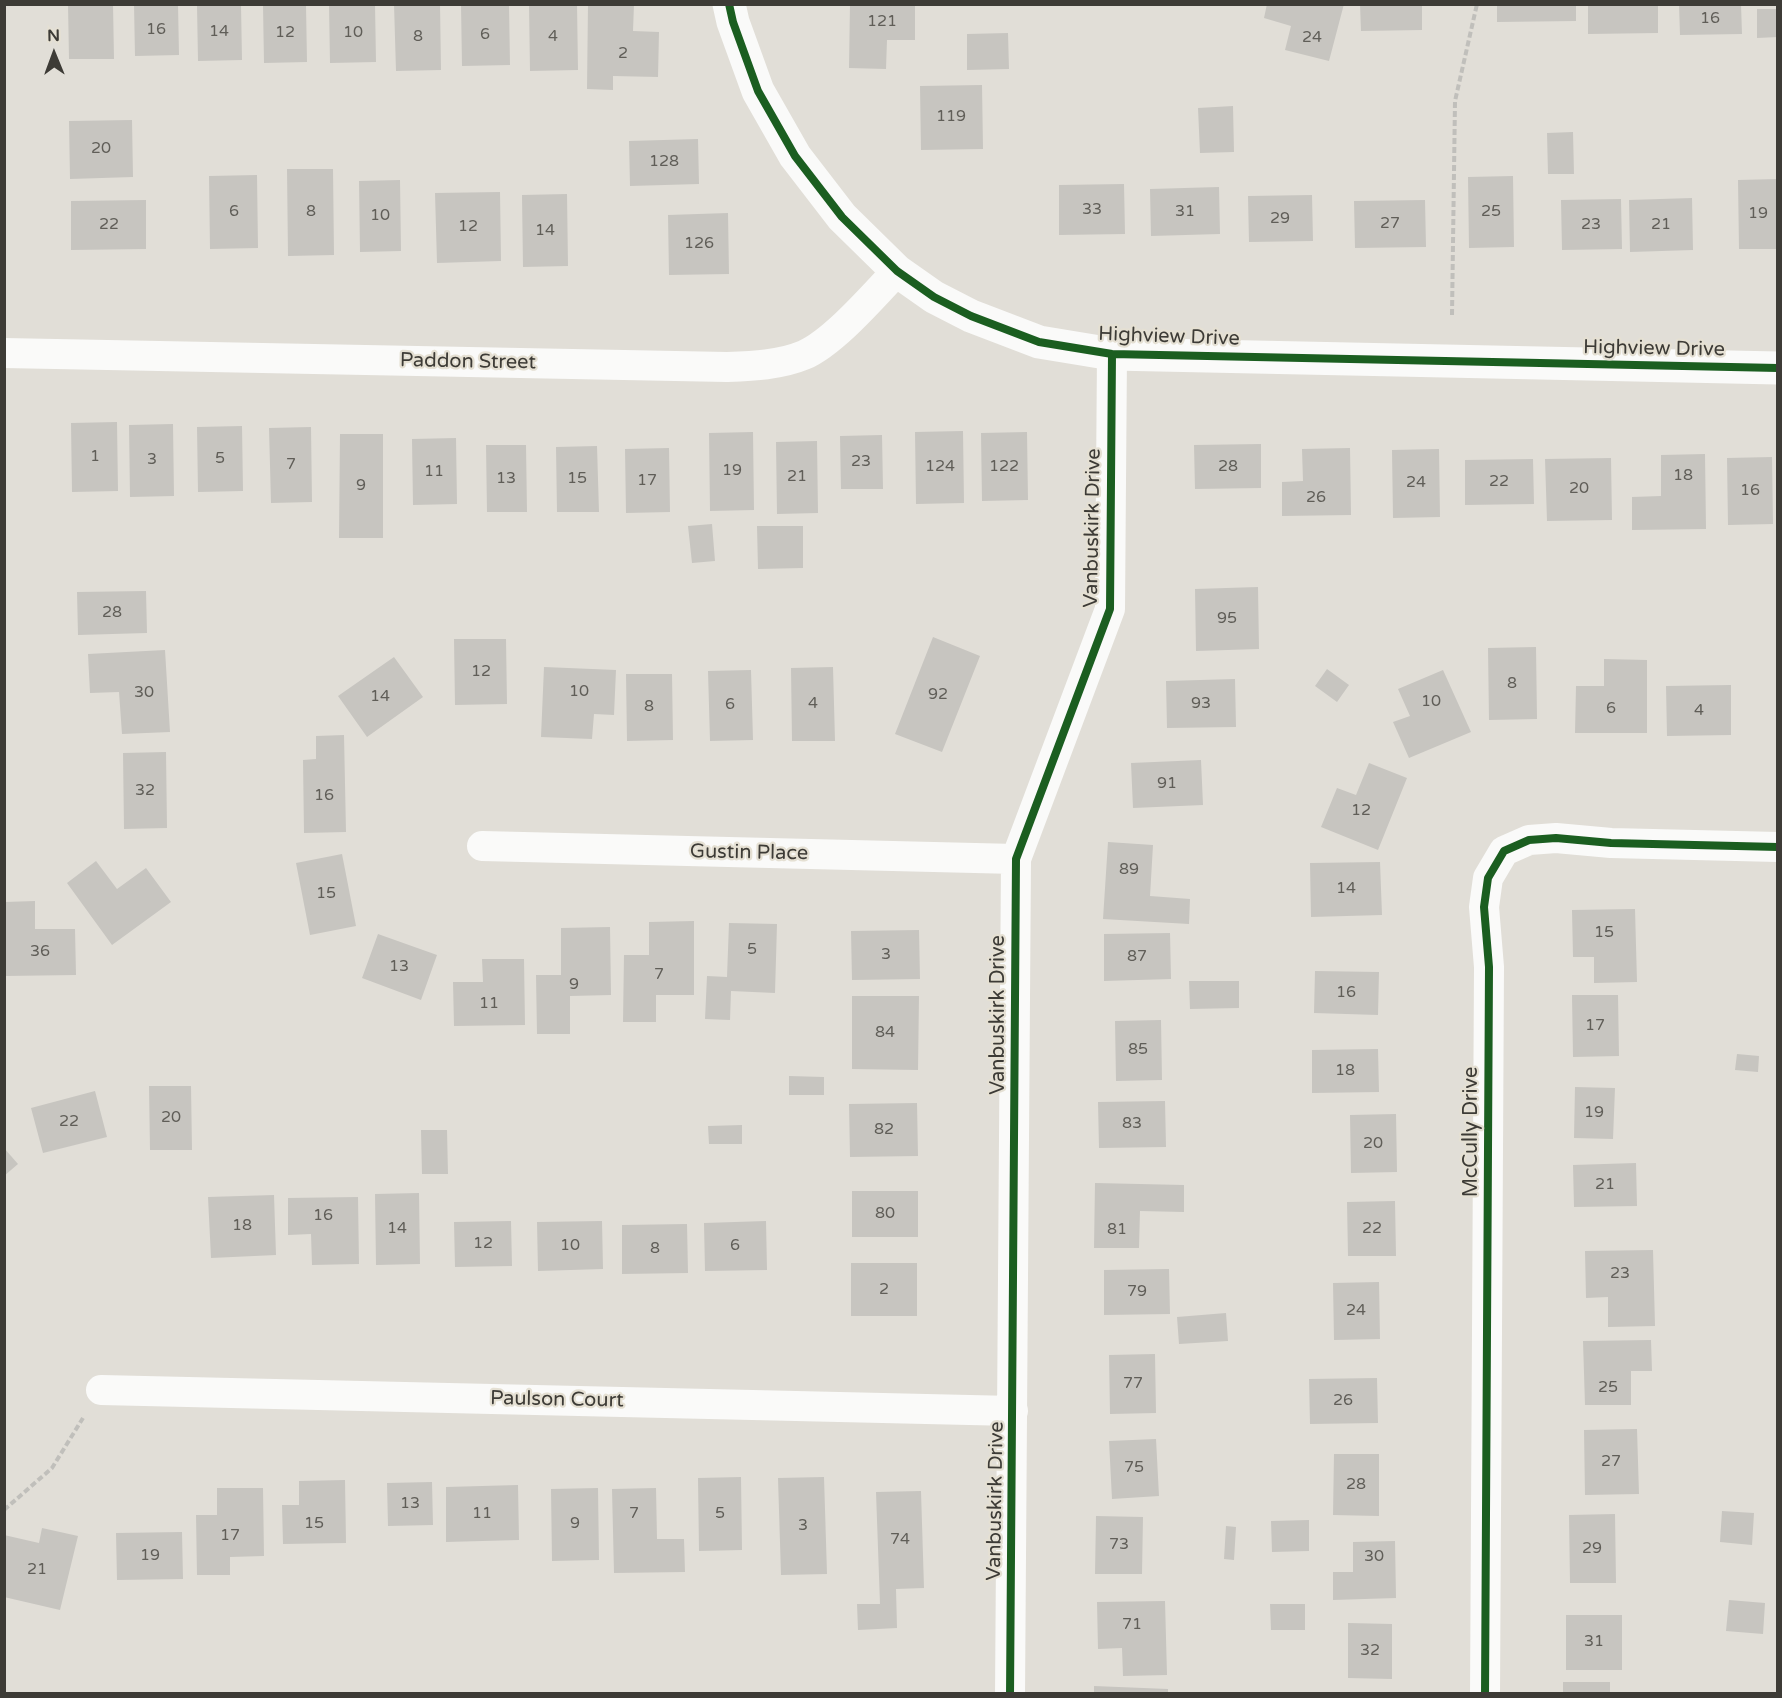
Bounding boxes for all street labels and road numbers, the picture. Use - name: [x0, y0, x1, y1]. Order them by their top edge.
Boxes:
- street label: Highview Drive: [1098, 323, 1240, 351]
- street label: Highview Drive: [1583, 336, 1725, 362]
- street label: Paddon Street: [400, 349, 536, 375]
- street label: Vanbuskirk Drive: [1080, 448, 1106, 608]
- street label: Gustin Place: [690, 840, 808, 866]
- street label: Vanbuskirk Drive: [987, 935, 1011, 1095]
- street label: McCully Drive: [1460, 1067, 1484, 1197]
- street label: Paulson Court: [490, 1387, 624, 1413]
- street label: Vanbuskirk Drive: [983, 1421, 1009, 1581]

